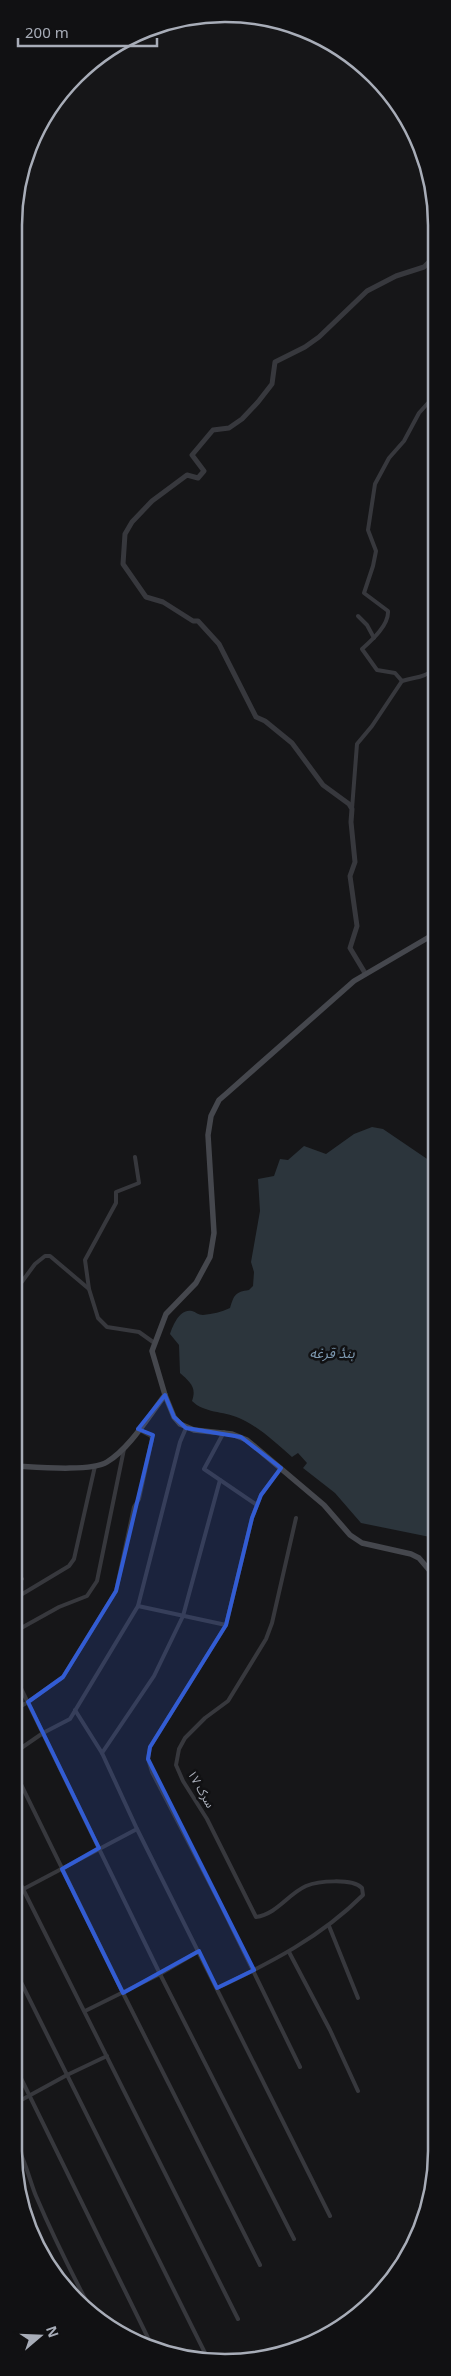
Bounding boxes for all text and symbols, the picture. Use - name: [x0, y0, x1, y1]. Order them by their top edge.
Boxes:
- scale bar: [18, 15, 156, 47]
- text: 200 m: [25, 22, 69, 42]
- water label: بندٔ قرغه: [310, 1343, 355, 1362]
- street label: سرک ۱۷: [184, 1767, 219, 1811]
- north arrow: [15, 2311, 65, 2361]
- text: N: [42, 2323, 64, 2340]

